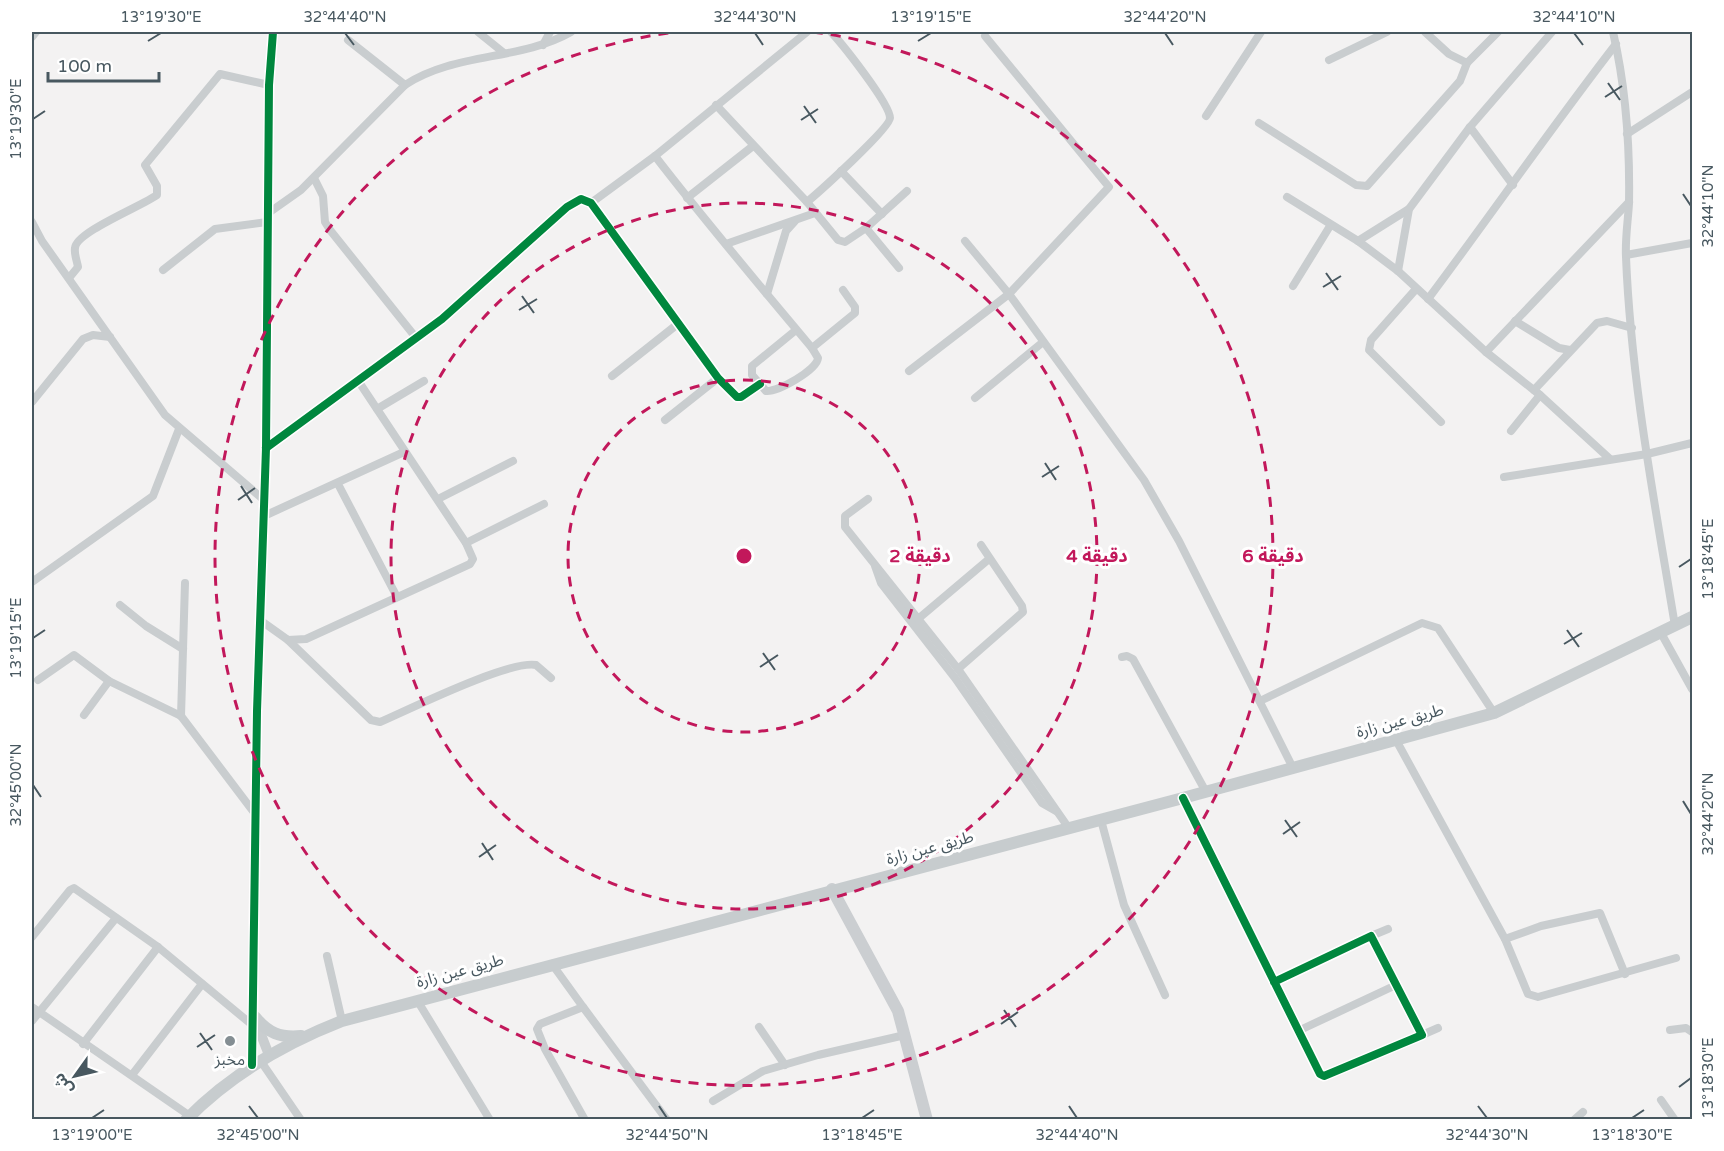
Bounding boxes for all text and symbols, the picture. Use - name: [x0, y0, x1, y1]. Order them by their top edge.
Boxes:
- text: 13°19'30"E: [120, 8, 202, 26]
- text: 32°44'40"N: [303, 8, 387, 26]
- text: 32°44'30"N: [713, 8, 797, 26]
- text: 13°19'15"E: [890, 8, 972, 26]
- text: 32°44'20"N: [1123, 8, 1207, 26]
- text: 32°44'10"N: [1532, 8, 1616, 26]
- scale bar: [48, 45, 159, 83]
- text: 100 m: [57, 55, 112, 77]
- text: 13°19'30"E: [7, 78, 25, 160]
- text: 32°44'10"N: [1699, 164, 1717, 248]
- text: 13°18'45"E: [1699, 518, 1717, 600]
- text: 2 دقيقة: [889, 545, 951, 567]
- text: 4 دقيقة: [1066, 545, 1128, 567]
- text: 6 دقيقة: [1242, 545, 1304, 567]
- centre of rings: [734, 546, 754, 566]
- text: 13°19'15"E: [7, 597, 25, 679]
- street label: طريق عين زارة: [1354, 700, 1446, 742]
- text: 32°45'00"N: [7, 743, 25, 827]
- text: 32°44'20"N: [1699, 772, 1717, 856]
- street label: طريق عين زارة: [884, 827, 976, 869]
- street label: طريق عين زارة: [414, 950, 506, 992]
- marker: مخبز: [223, 1034, 237, 1048]
- text: 13°18'30"E: [1699, 1037, 1717, 1119]
- north arrow: [45, 1046, 105, 1106]
- place label: مخبز: [214, 1050, 245, 1070]
- text: ش: [49, 1069, 78, 1099]
- text: 13°19'00"E: [51, 1126, 133, 1144]
- text: 32°45'00"N: [216, 1126, 300, 1144]
- text: 32°44'50"N: [625, 1126, 709, 1144]
- text: 13°18'45"E: [821, 1126, 903, 1144]
- text: 32°44'40"N: [1035, 1126, 1119, 1144]
- text: 32°44'30"N: [1445, 1126, 1529, 1144]
- text: 13°18'30"E: [1591, 1126, 1673, 1144]

